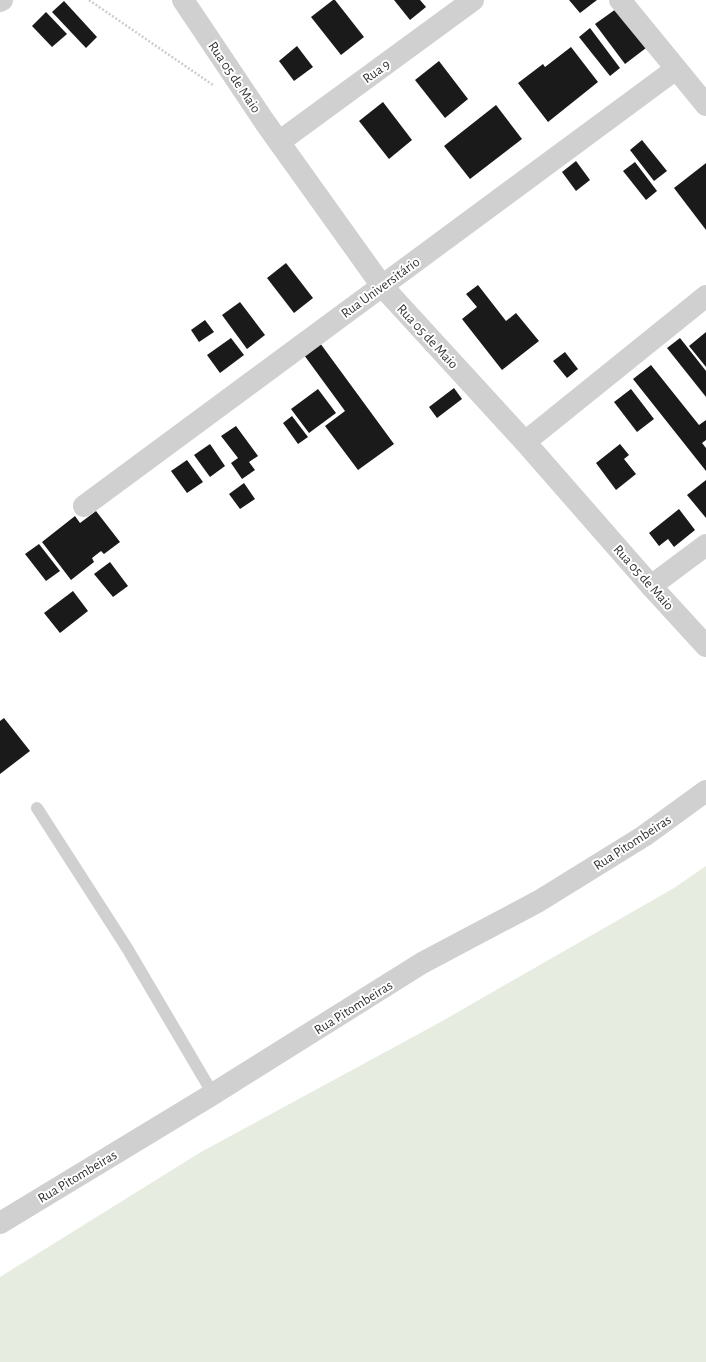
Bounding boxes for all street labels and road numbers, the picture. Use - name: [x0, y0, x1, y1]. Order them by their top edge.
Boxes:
- street label: Rua 05 de Maio: [205, 39, 263, 116]
- street label: Rua 9: [360, 57, 393, 86]
- street label: Rua Universitário: [339, 255, 423, 321]
- street label: Rua 05 de Maio: [394, 302, 461, 372]
- street label: Rua 05 de Maio: [610, 542, 676, 613]
- street label: Rua Pitombeiras: [591, 813, 674, 873]
- street label: Rua Pitombeiras: [312, 978, 395, 1037]
- street label: Rua Pitombeiras: [36, 1148, 119, 1206]

